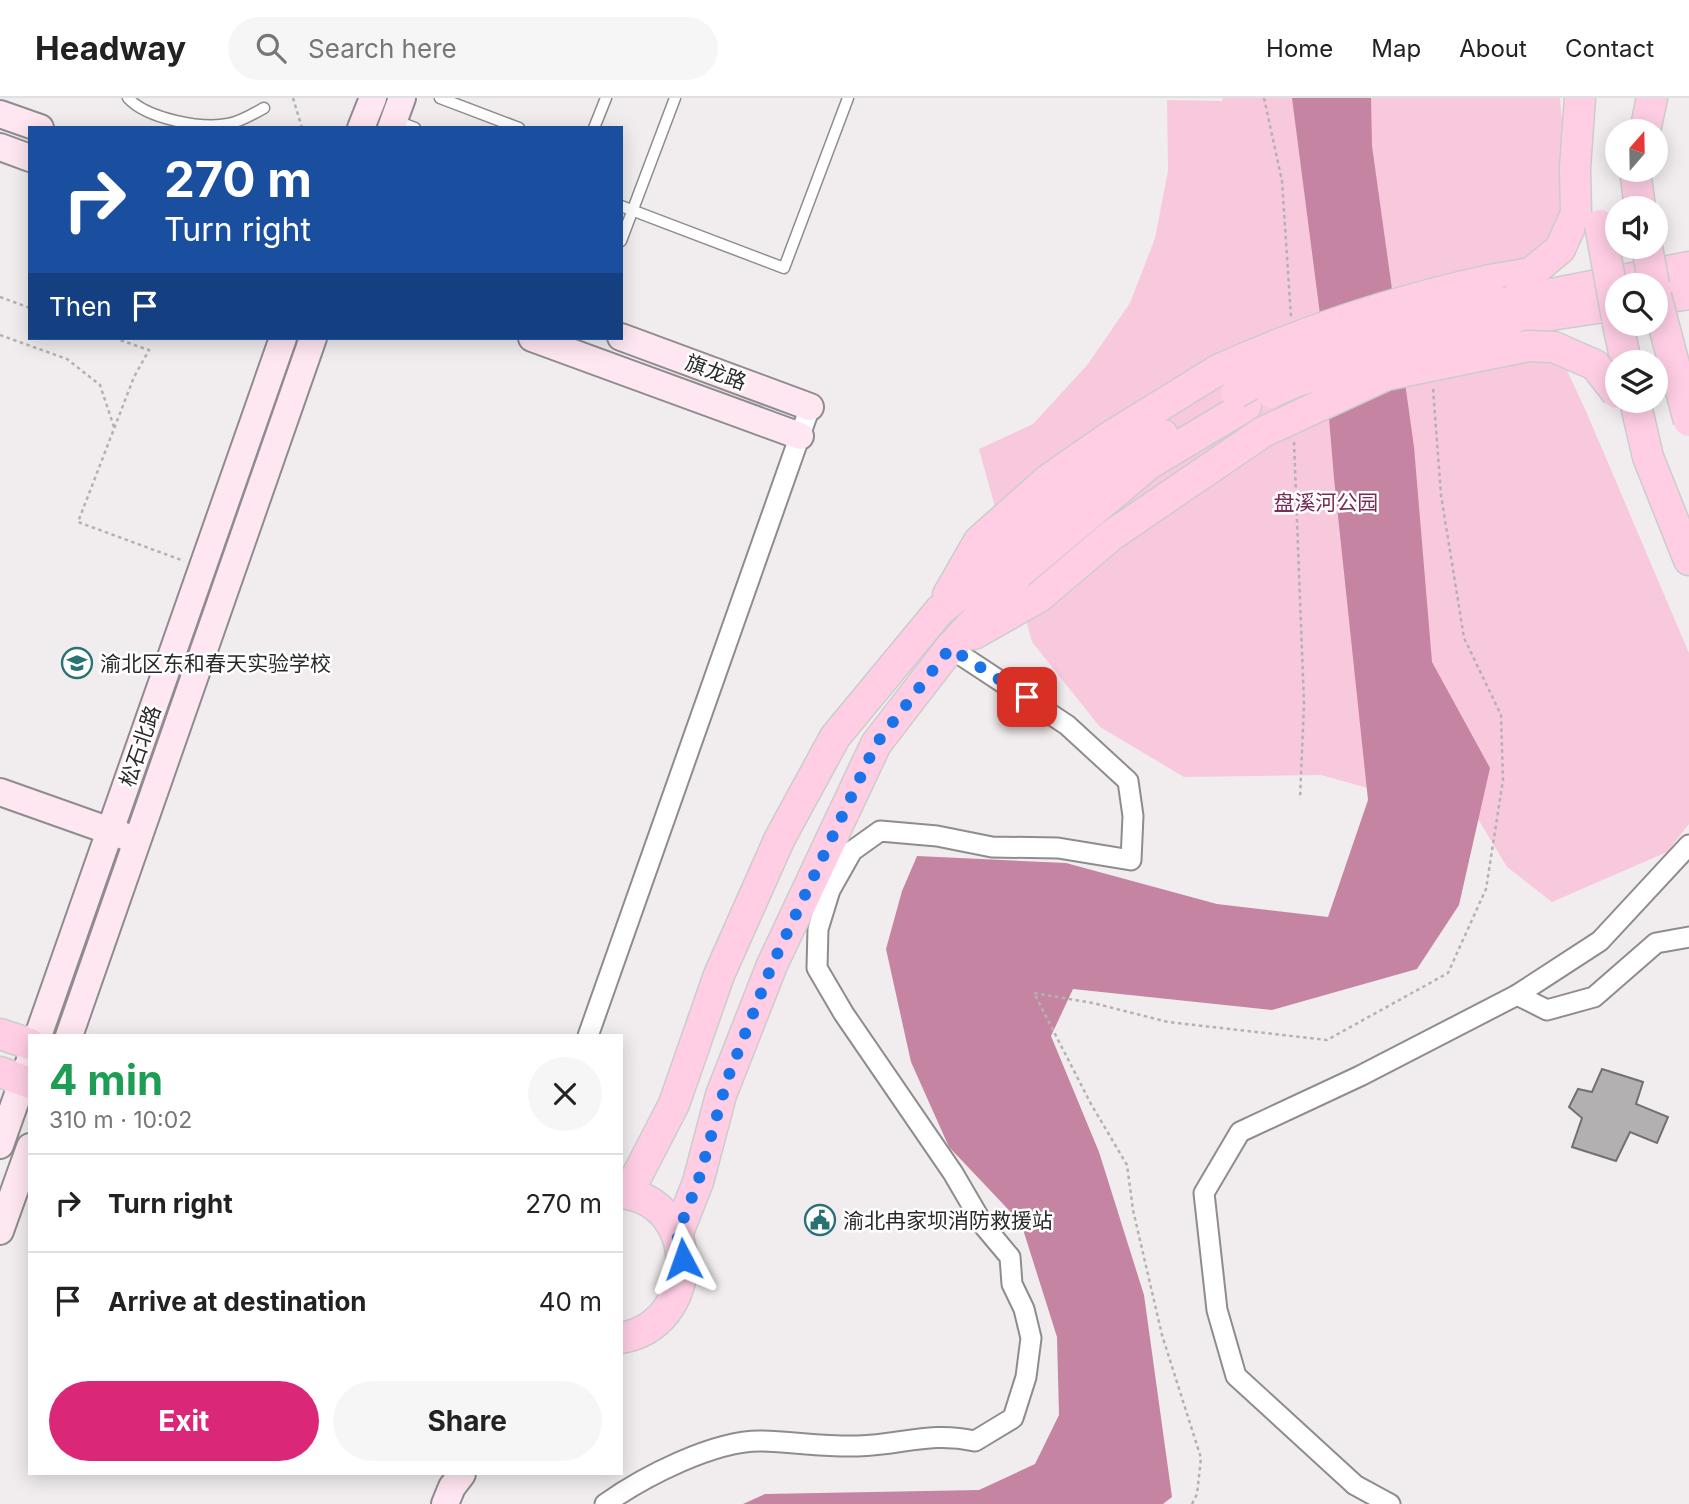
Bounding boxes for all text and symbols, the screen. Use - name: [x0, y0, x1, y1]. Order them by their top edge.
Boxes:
- search box: [228, 17, 718, 80]
- text: Headway: [35, 28, 186, 68]
- icon: search: [252, 29, 290, 67]
- text: Search here: [308, 33, 457, 64]
- text: Home: [1266, 34, 1333, 63]
- text: Map: [1371, 34, 1421, 63]
- text: About: [1459, 34, 1527, 63]
- text: Contact: [1565, 34, 1654, 63]
- north arrow: [1605, 119, 1668, 182]
- map controls: [1605, 119, 1668, 413]
- text: 270 m: [164, 150, 312, 209]
- icon: right: [49, 154, 140, 245]
- button: sound: [1605, 196, 1668, 259]
- text: Turn right: [164, 210, 311, 249]
- button: search: [1605, 273, 1668, 336]
- icon: arrive: [126, 287, 164, 325]
- text: Then: [49, 291, 112, 322]
- street label: 旗龙路: [682, 349, 750, 395]
- button: layers: [1605, 350, 1668, 413]
- park label: 盘溪河公园: [1274, 490, 1379, 515]
- school or university icon: 渝北区东和春天实验学校: [60, 646, 94, 680]
- place label: 渝北区东和春天实验学校: [100, 651, 331, 676]
- pin: [997, 667, 1057, 727]
- icon: arrive: [1008, 678, 1046, 716]
- street label: 松石北路: [115, 702, 165, 790]
- text: 4 min: [49, 1054, 163, 1105]
- button: close: [528, 1057, 602, 1131]
- text: 310 m · 10:02: [49, 1106, 192, 1134]
- icon: right: [49, 1184, 87, 1222]
- text: Turn right: [108, 1188, 233, 1219]
- text: 270 m: [525, 1188, 602, 1219]
- public building icon: 渝北冉家坝消防救援站: [803, 1203, 837, 1237]
- place label: 渝北冉家坝消防救援站: [843, 1208, 1053, 1233]
- position arrow: [646, 1222, 720, 1296]
- icon: arrive: [49, 1282, 87, 1320]
- text: Arrive at destination: [108, 1286, 367, 1317]
- text: 40 m: [539, 1286, 602, 1317]
- button: Exit: [49, 1381, 319, 1461]
- button: Share: [333, 1381, 602, 1461]

